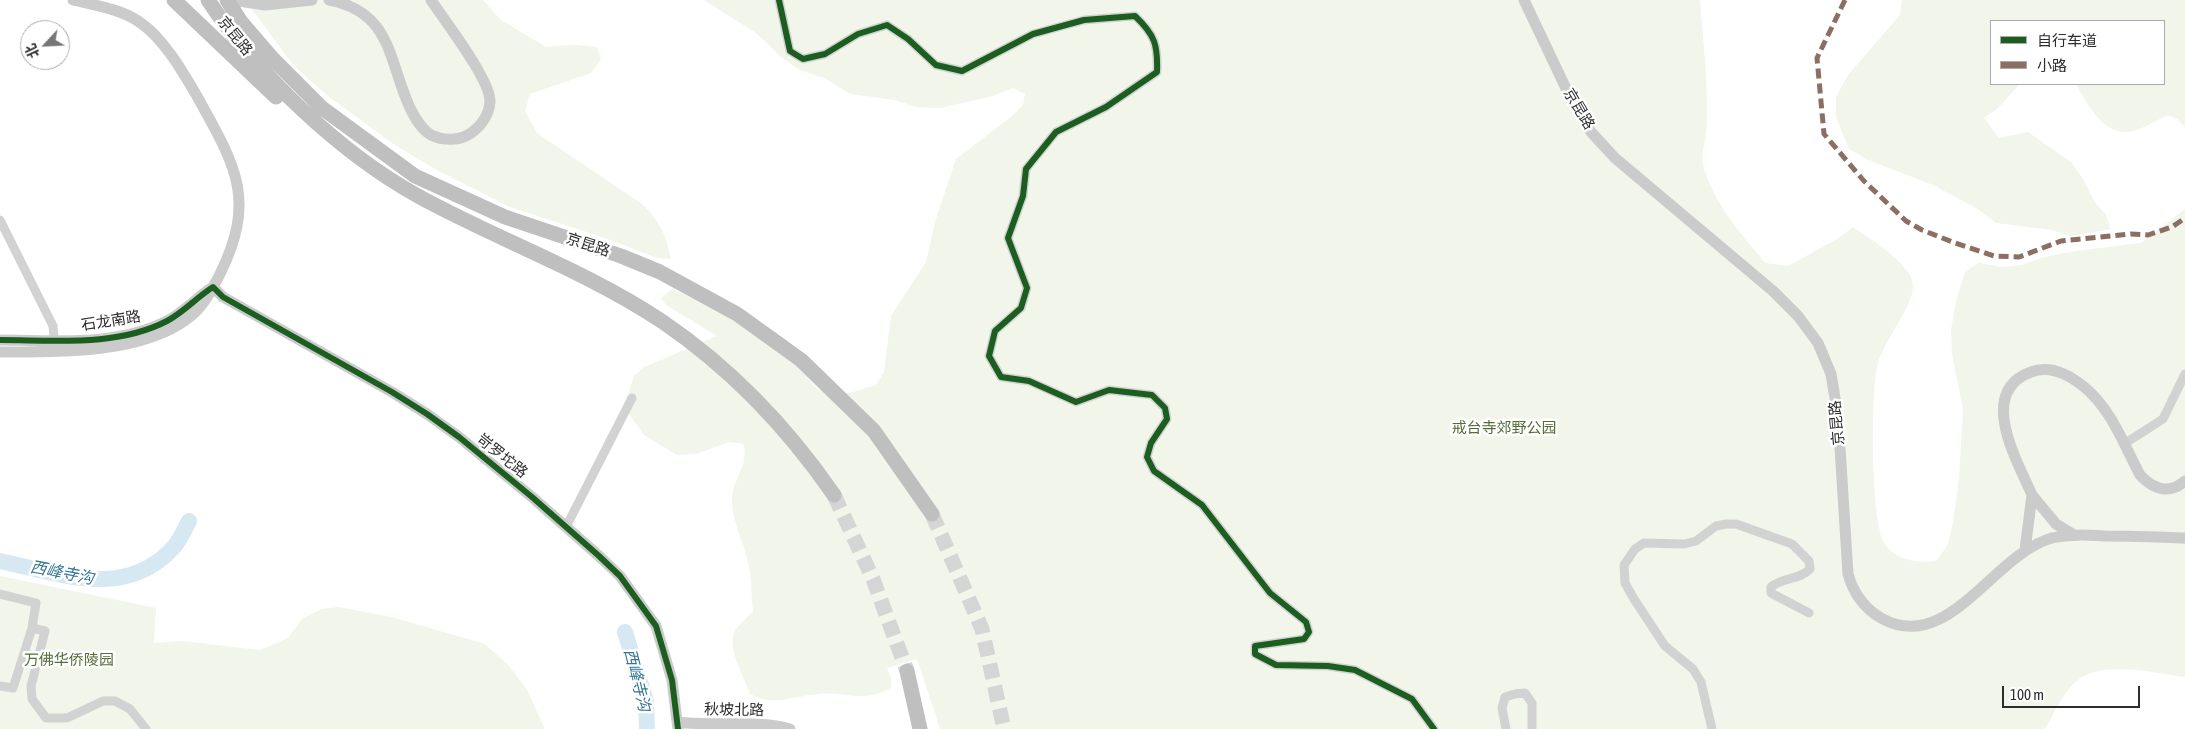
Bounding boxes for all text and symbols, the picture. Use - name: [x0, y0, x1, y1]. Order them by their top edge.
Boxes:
- street label: 京昆路: [214, 13, 256, 59]
- north arrow: [20, 20, 70, 70]
- legend: [1990, 20, 2165, 85]
- text: 自行车道: [2037, 32, 2097, 49]
- text: 北: [22, 41, 43, 61]
- text: 小路: [2037, 57, 2067, 74]
- street label: 京昆路: [1560, 85, 1598, 133]
- street label: 京昆路: [564, 229, 612, 261]
- street label: 石龙南路: [80, 307, 142, 335]
- street label: 京昆路: [1826, 400, 1848, 446]
- park label: 戒台寺郊野公园: [1452, 419, 1556, 437]
- street label: 岢罗坨路: [473, 430, 531, 482]
- water label: 西峰寺沟: [29, 557, 95, 589]
- water label: 西峰寺沟: [620, 647, 654, 713]
- park label: 万佛华侨陵园: [24, 651, 114, 669]
- scale bar: [2005, 676, 2142, 708]
- text: 100 m: [2010, 686, 2044, 703]
- street label: 秋坡北路: [704, 700, 764, 720]

